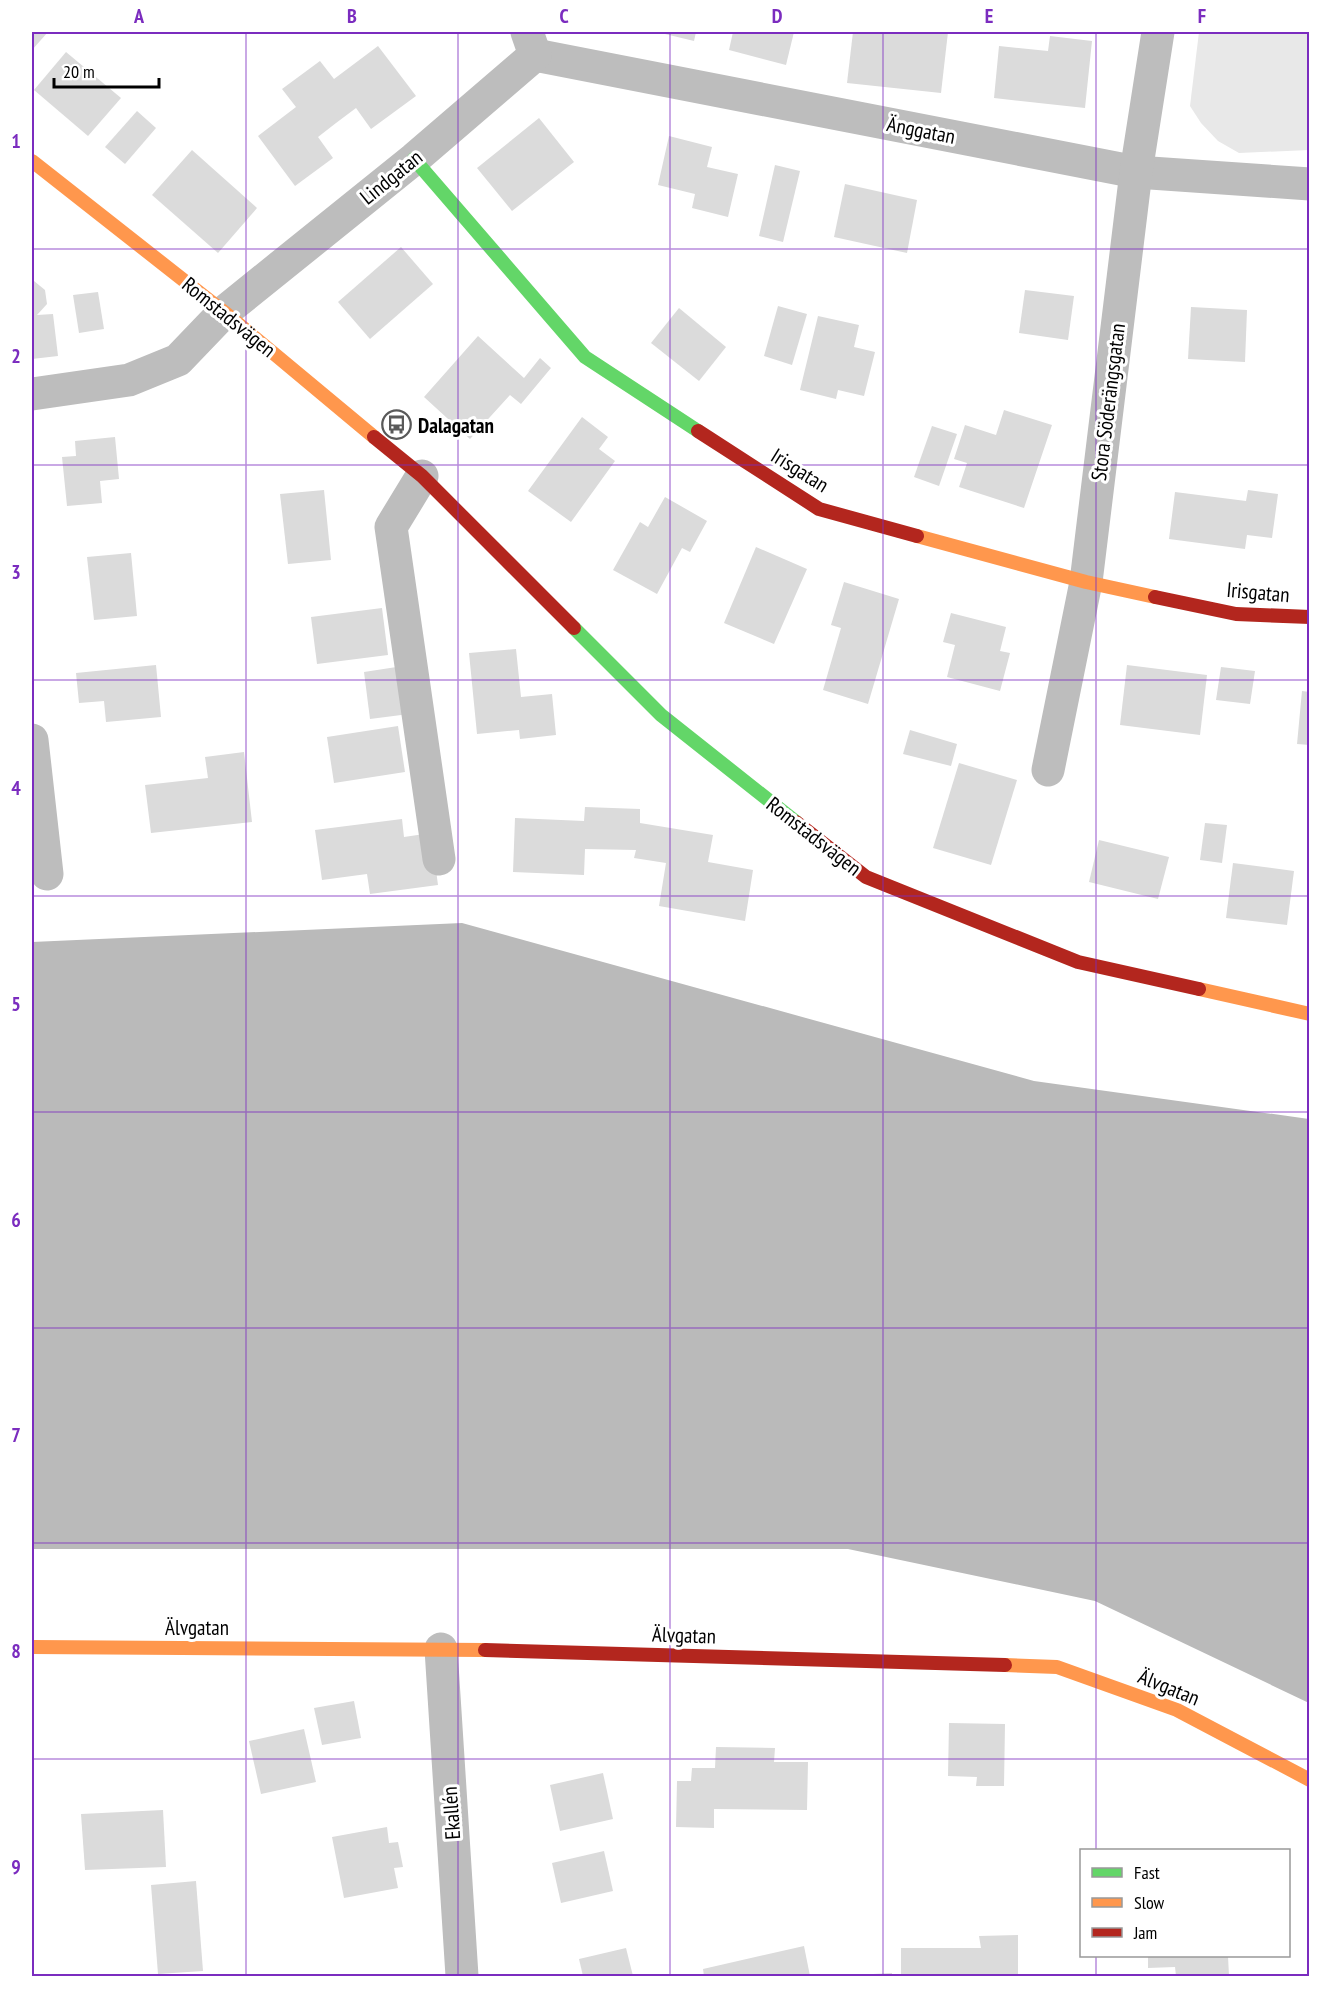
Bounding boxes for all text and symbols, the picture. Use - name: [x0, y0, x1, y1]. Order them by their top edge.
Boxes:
- text: A: [133, 3, 145, 29]
- text: B: [347, 3, 357, 29]
- text: C: [559, 3, 569, 29]
- text: D: [772, 3, 783, 29]
- text: E: [985, 3, 993, 29]
- text: F: [1198, 3, 1206, 29]
- scale bar: [54, 51, 159, 89]
- text: 20 m: [63, 60, 95, 83]
- street label: Änggatan: [885, 110, 957, 150]
- text: 1: [11, 128, 21, 154]
- street label: Lindgatan: [354, 144, 428, 210]
- street label: Romstadsvägen: [177, 271, 281, 363]
- street label: Stora Söderängsgatan: [1085, 322, 1131, 482]
- text: 2: [11, 343, 21, 369]
- bus stop icon: Dalagatan: [381, 409, 413, 441]
- place label: Dalagatan: [418, 412, 494, 439]
- street label: Irisgatan: [766, 442, 834, 498]
- text: 3: [11, 559, 21, 585]
- street label: Irisgatan: [1225, 576, 1291, 608]
- text: 4: [11, 775, 21, 801]
- street label: Romstadsvägen: [761, 791, 867, 881]
- text: 5: [11, 991, 21, 1017]
- text: 6: [11, 1207, 21, 1233]
- text: 7: [11, 1422, 21, 1448]
- street label: Älvgatan: [165, 1614, 229, 1641]
- street label: Älvgatan: [652, 1620, 716, 1650]
- text: 8: [11, 1638, 21, 1664]
- street label: Älvgatan: [1134, 1663, 1204, 1711]
- street label: Ekallén: [436, 1785, 466, 1841]
- legend: [1080, 1849, 1290, 1957]
- text: 9: [11, 1854, 21, 1880]
- text: Fast: [1134, 1861, 1160, 1884]
- text: Slow: [1134, 1891, 1165, 1914]
- text: Jam: [1133, 1921, 1157, 1944]

